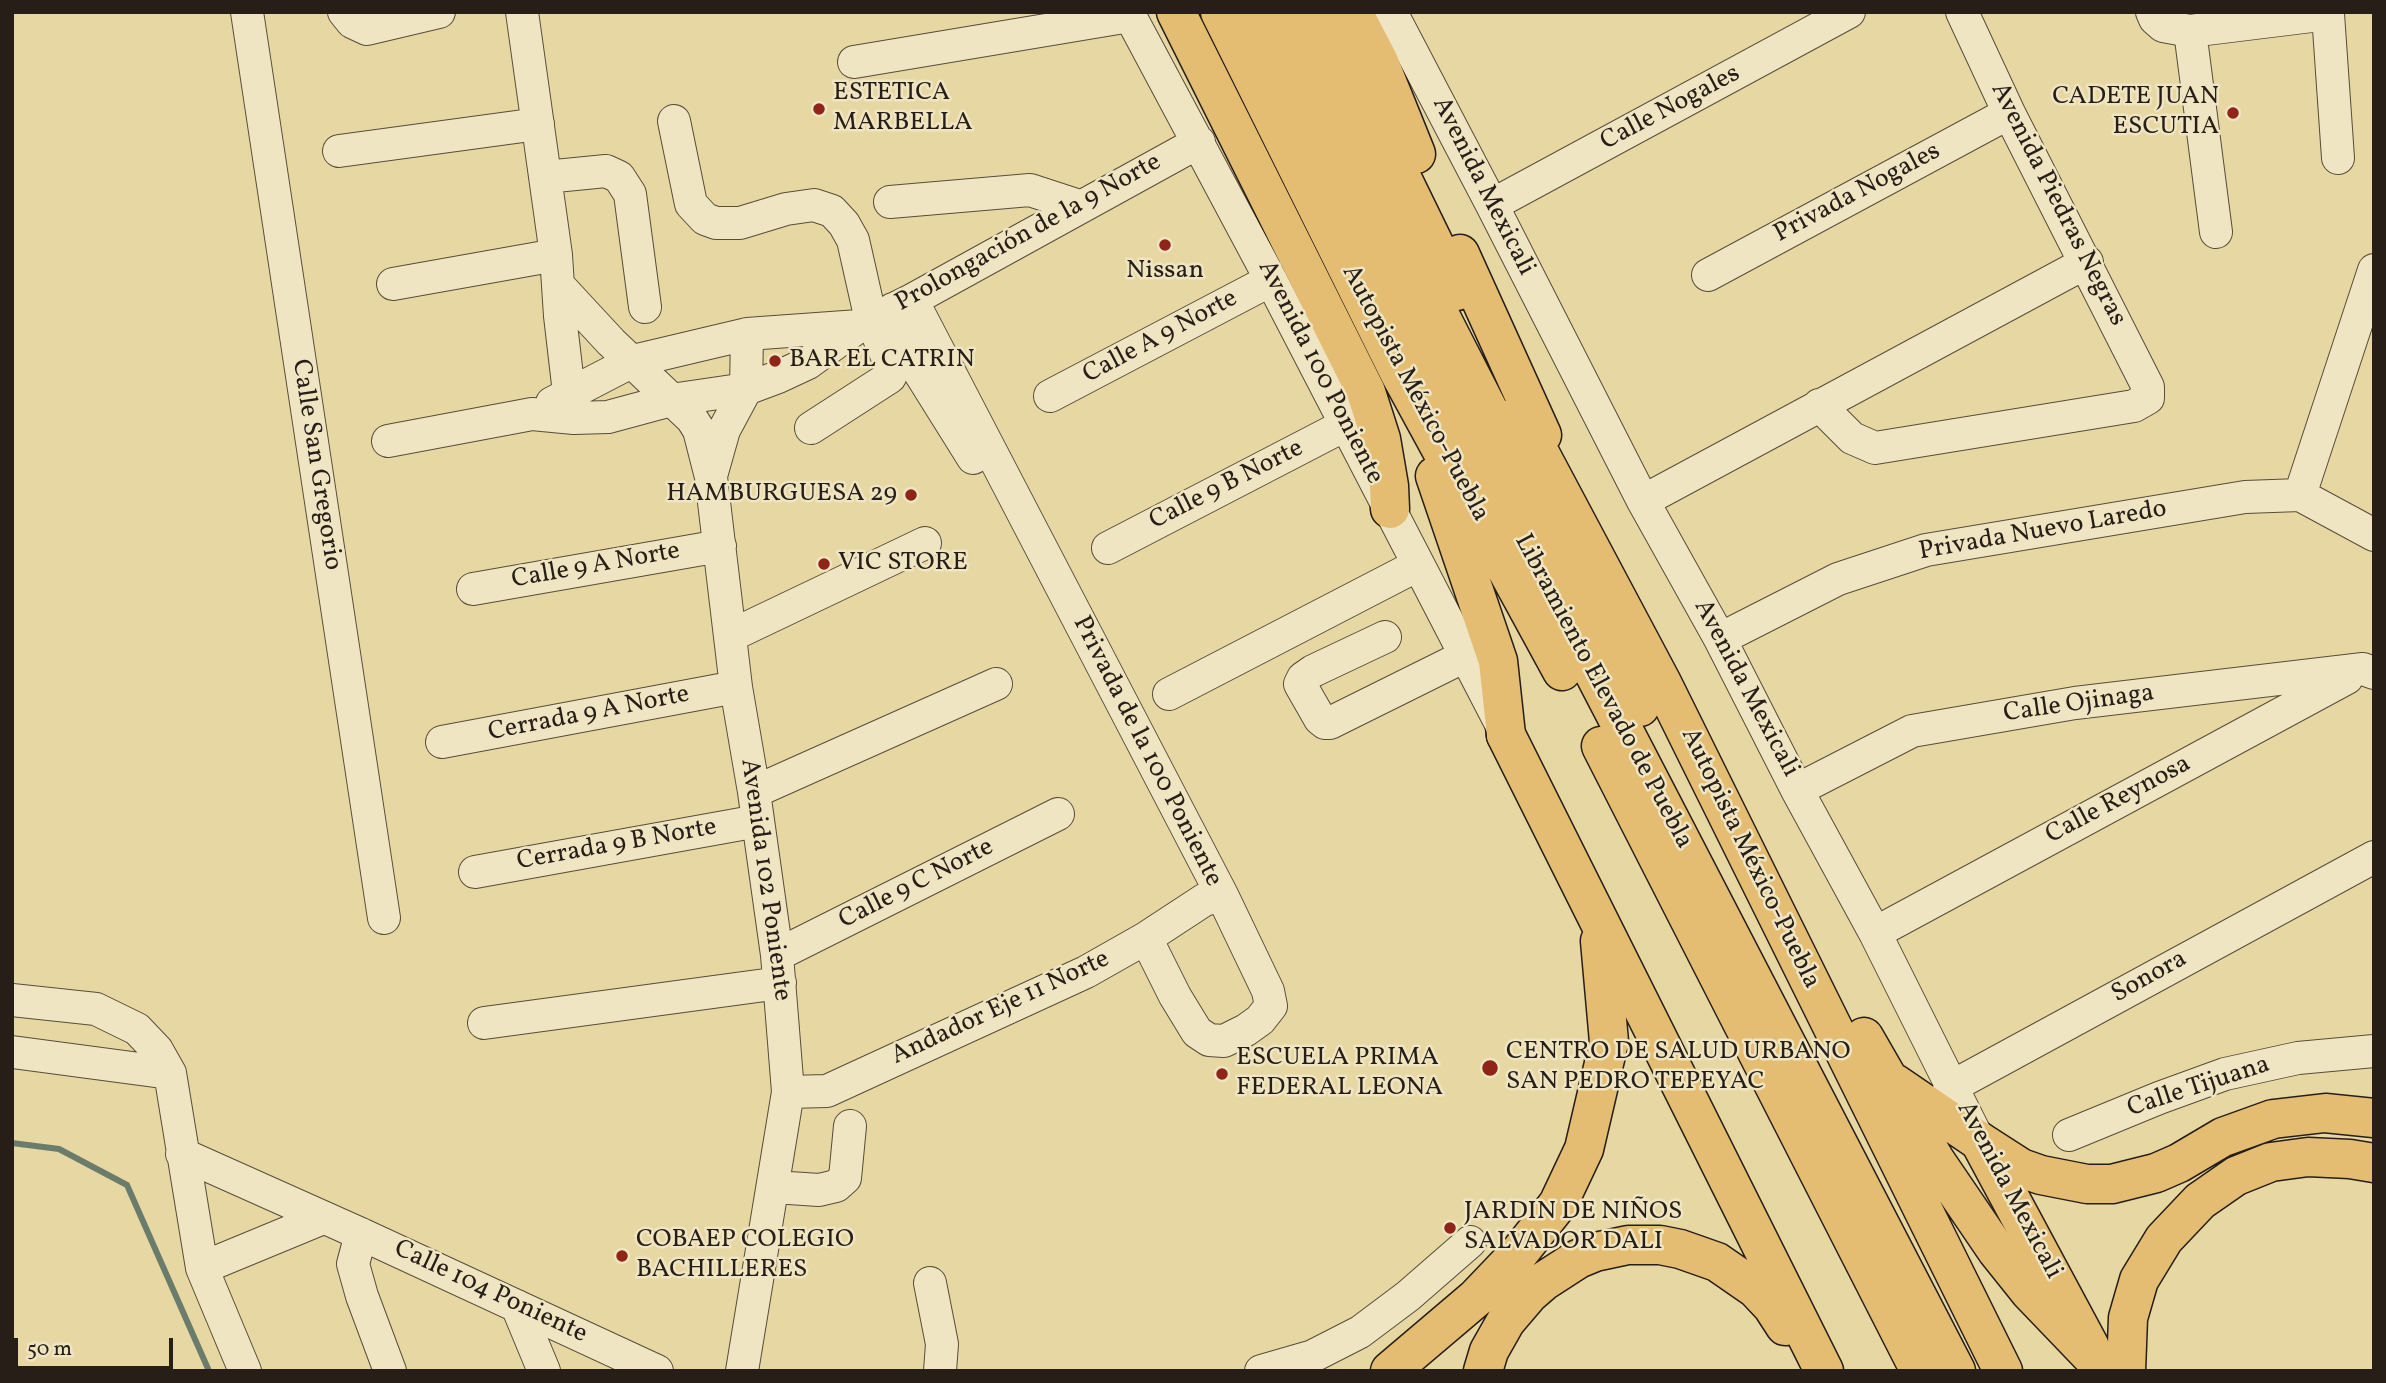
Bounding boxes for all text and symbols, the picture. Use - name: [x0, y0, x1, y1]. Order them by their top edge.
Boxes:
- street label: Calle Nogales: [1596, 59, 1746, 159]
- place label: ESTETICA MARBELLA: [833, 78, 973, 140]
- street label: Avenida Piedras Negras: [1982, 78, 2132, 332]
- place label: CADETE JUAN ESCUTIA: [2052, 82, 2219, 144]
- street label: Avenida Mexicali: [1424, 92, 1540, 282]
- marker: ESTETICA MARBELLA: [811, 101, 827, 117]
- marker: CADETE JUAN ESCUTIA: [2225, 105, 2241, 121]
- street label: Privada Nogales: [1769, 137, 1947, 251]
- street label: Prolongación de la 9 Norte: [891, 148, 1167, 320]
- marker: Nissan: [1157, 237, 1173, 253]
- place label: Nissan: [1126, 256, 1204, 288]
- street label: Avenida 100 Poniente: [1249, 256, 1389, 490]
- street label: Autopista México-Puebla: [1333, 260, 1495, 528]
- street label: Calle A 9 Norte: [1078, 284, 1244, 392]
- place label: BAR EL CATRIN: [789, 345, 975, 377]
- marker: BAR EL CATRIN: [767, 353, 783, 369]
- street label: Calle San Gregorio: [283, 357, 347, 573]
- street label: Calle 9 B Norte: [1145, 434, 1309, 538]
- place label: HAMBURGUESA 29: [666, 479, 897, 511]
- marker: HAMBURGUESA 29: [903, 487, 919, 503]
- street label: Privada Nuevo Laredo: [1917, 495, 2169, 569]
- street label: Libramiento Elevado de Puebla: [1506, 529, 1698, 855]
- street label: Calle 9 A Norte: [509, 537, 683, 597]
- place label: VIC STORE: [838, 548, 968, 580]
- marker: VIC STORE: [816, 556, 832, 572]
- street label: Avenida Mexicali: [1685, 595, 1805, 783]
- street label: Privada de la 100 Poniente: [1064, 612, 1228, 892]
- street label: Calle Ojinaga: [2002, 679, 2156, 731]
- street label: Cerrada 9 A Norte: [486, 680, 692, 750]
- street label: Autopista México-Puebla: [1672, 724, 1826, 994]
- street label: Calle Reynosa: [2041, 750, 2197, 852]
- street label: Avenida 102 Poniente: [732, 757, 796, 1003]
- street label: Cerrada 9 B Norte: [515, 813, 719, 879]
- street label: Calle 9 C Norte: [835, 833, 999, 937]
- street label: Andador Eje 11 Norte: [887, 945, 1115, 1073]
- street label: Sonora: [2107, 945, 2193, 1011]
- place label: CENTRO DE SALUD URBANO SAN PEDRO TEPEYAC: [1506, 1037, 1851, 1098]
- place label: ESCUELA PRIMA FEDERAL LEONA: [1236, 1043, 1443, 1104]
- street label: Calle Tijuana: [2124, 1050, 2274, 1126]
- marker: CENTRO DE SALUD URBANO SAN PEDRO TEPEYAC: [1480, 1058, 1500, 1078]
- marker: ESCUELA PRIMA FEDERAL LEONA: [1214, 1066, 1230, 1082]
- street label: Avenida Mexicali: [1948, 1097, 2068, 1285]
- place label: JARDIN DE NIÑOS SALVADOR DALI: [1464, 1197, 1682, 1258]
- marker: JARDIN DE NIÑOS SALVADOR DALI: [1442, 1220, 1458, 1236]
- place label: COBAEP COLEGIO BACHILLERES: [636, 1225, 854, 1286]
- street label: Calle 104 Poniente: [388, 1235, 592, 1351]
- marker: COBAEP COLEGIO BACHILLERES: [614, 1248, 630, 1264]
- scale bar: [18, 1324, 177, 1368]
- text: 50 m: [27, 1335, 72, 1364]

